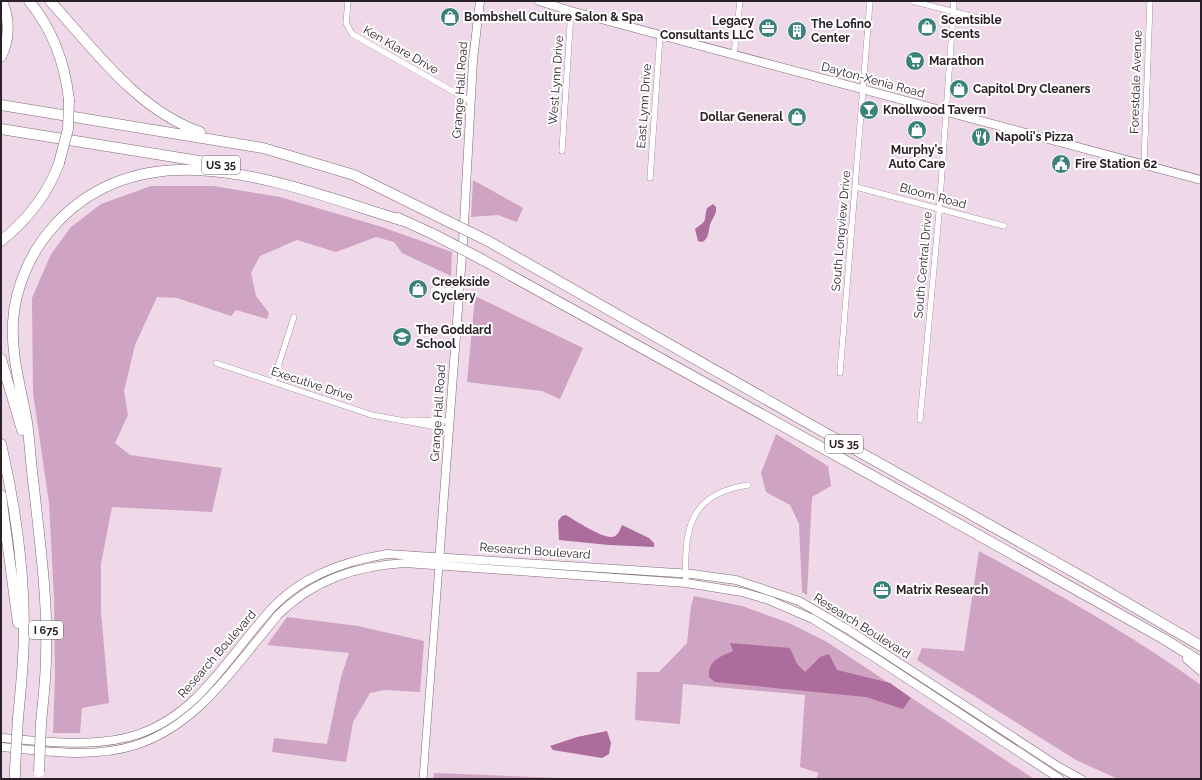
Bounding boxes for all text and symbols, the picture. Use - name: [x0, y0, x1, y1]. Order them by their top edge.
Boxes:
- shop icon: Bombshell Culture Salon & Spa: [439, 6, 461, 28]
- place label: Bombshell Culture Salon & Spa: [464, 10, 644, 24]
- place label: Scentsible Scents: [941, 13, 1002, 41]
- place label: Legacy Consultants LLC: [660, 14, 754, 42]
- shop icon: Scentsible Scents: [916, 16, 938, 38]
- office icon: Legacy Consultants LLC: [757, 17, 779, 39]
- place label: The Lofino Center: [811, 17, 871, 45]
- building icon: The Lofino Center: [786, 20, 808, 42]
- street label: Ken Klare Drive: [361, 23, 441, 77]
- street label: Forestdale Avenue: [1127, 30, 1145, 134]
- street label: West Lynn Drive: [546, 35, 566, 125]
- street label: Grange Hall Road: [450, 41, 470, 139]
- supermarket icon: Marathon: [904, 50, 926, 72]
- place label: Marathon: [929, 54, 984, 68]
- street label: Dayton-Xenia Road: [820, 59, 926, 101]
- street label: East Lynn Drive: [634, 63, 654, 149]
- shop icon: Capitol Dry Cleaners: [948, 78, 970, 100]
- place label: Capitol Dry Cleaners: [973, 82, 1091, 96]
- bar icon: Knollwood Tavern: [858, 99, 880, 121]
- place label: Knollwood Tavern: [883, 103, 986, 117]
- shop icon: Dollar General: [786, 106, 808, 128]
- place label: Dollar General: [700, 110, 783, 124]
- shop icon: Murphy's Auto Care: [906, 119, 928, 141]
- restaurant icon: Napoli's Pizza: [970, 126, 992, 148]
- place label: Napoli's Pizza: [995, 130, 1074, 144]
- place label: Murphy's Auto Care: [889, 143, 945, 171]
- public building icon: Fire Station 62: [1050, 153, 1072, 175]
- road number: US 35: [202, 156, 240, 174]
- place label: Fire Station 62: [1075, 157, 1158, 171]
- street label: South Longview Drive: [829, 170, 853, 292]
- street label: Bloom Road: [898, 180, 968, 212]
- street label: South Central Drive: [911, 211, 935, 319]
- place label: Creekside Cyclery: [432, 275, 490, 303]
- shop icon: Creekside Cyclery: [407, 278, 429, 300]
- place label: The Goddard School: [416, 323, 492, 351]
- school or university icon: The Goddard School: [391, 326, 413, 348]
- street label: Executive Drive: [269, 364, 355, 404]
- street label: Grange Hall Road: [428, 364, 448, 462]
- road number: US 35: [825, 435, 863, 453]
- street label: Research Boulevard: [479, 540, 591, 562]
- office icon: Matrix Research: [871, 579, 893, 601]
- place label: Matrix Research: [896, 583, 988, 597]
- street label: Research Boulevard: [811, 591, 913, 661]
- street label: Research Boulevard: [175, 607, 259, 701]
- road number: I 675: [29, 621, 63, 639]

